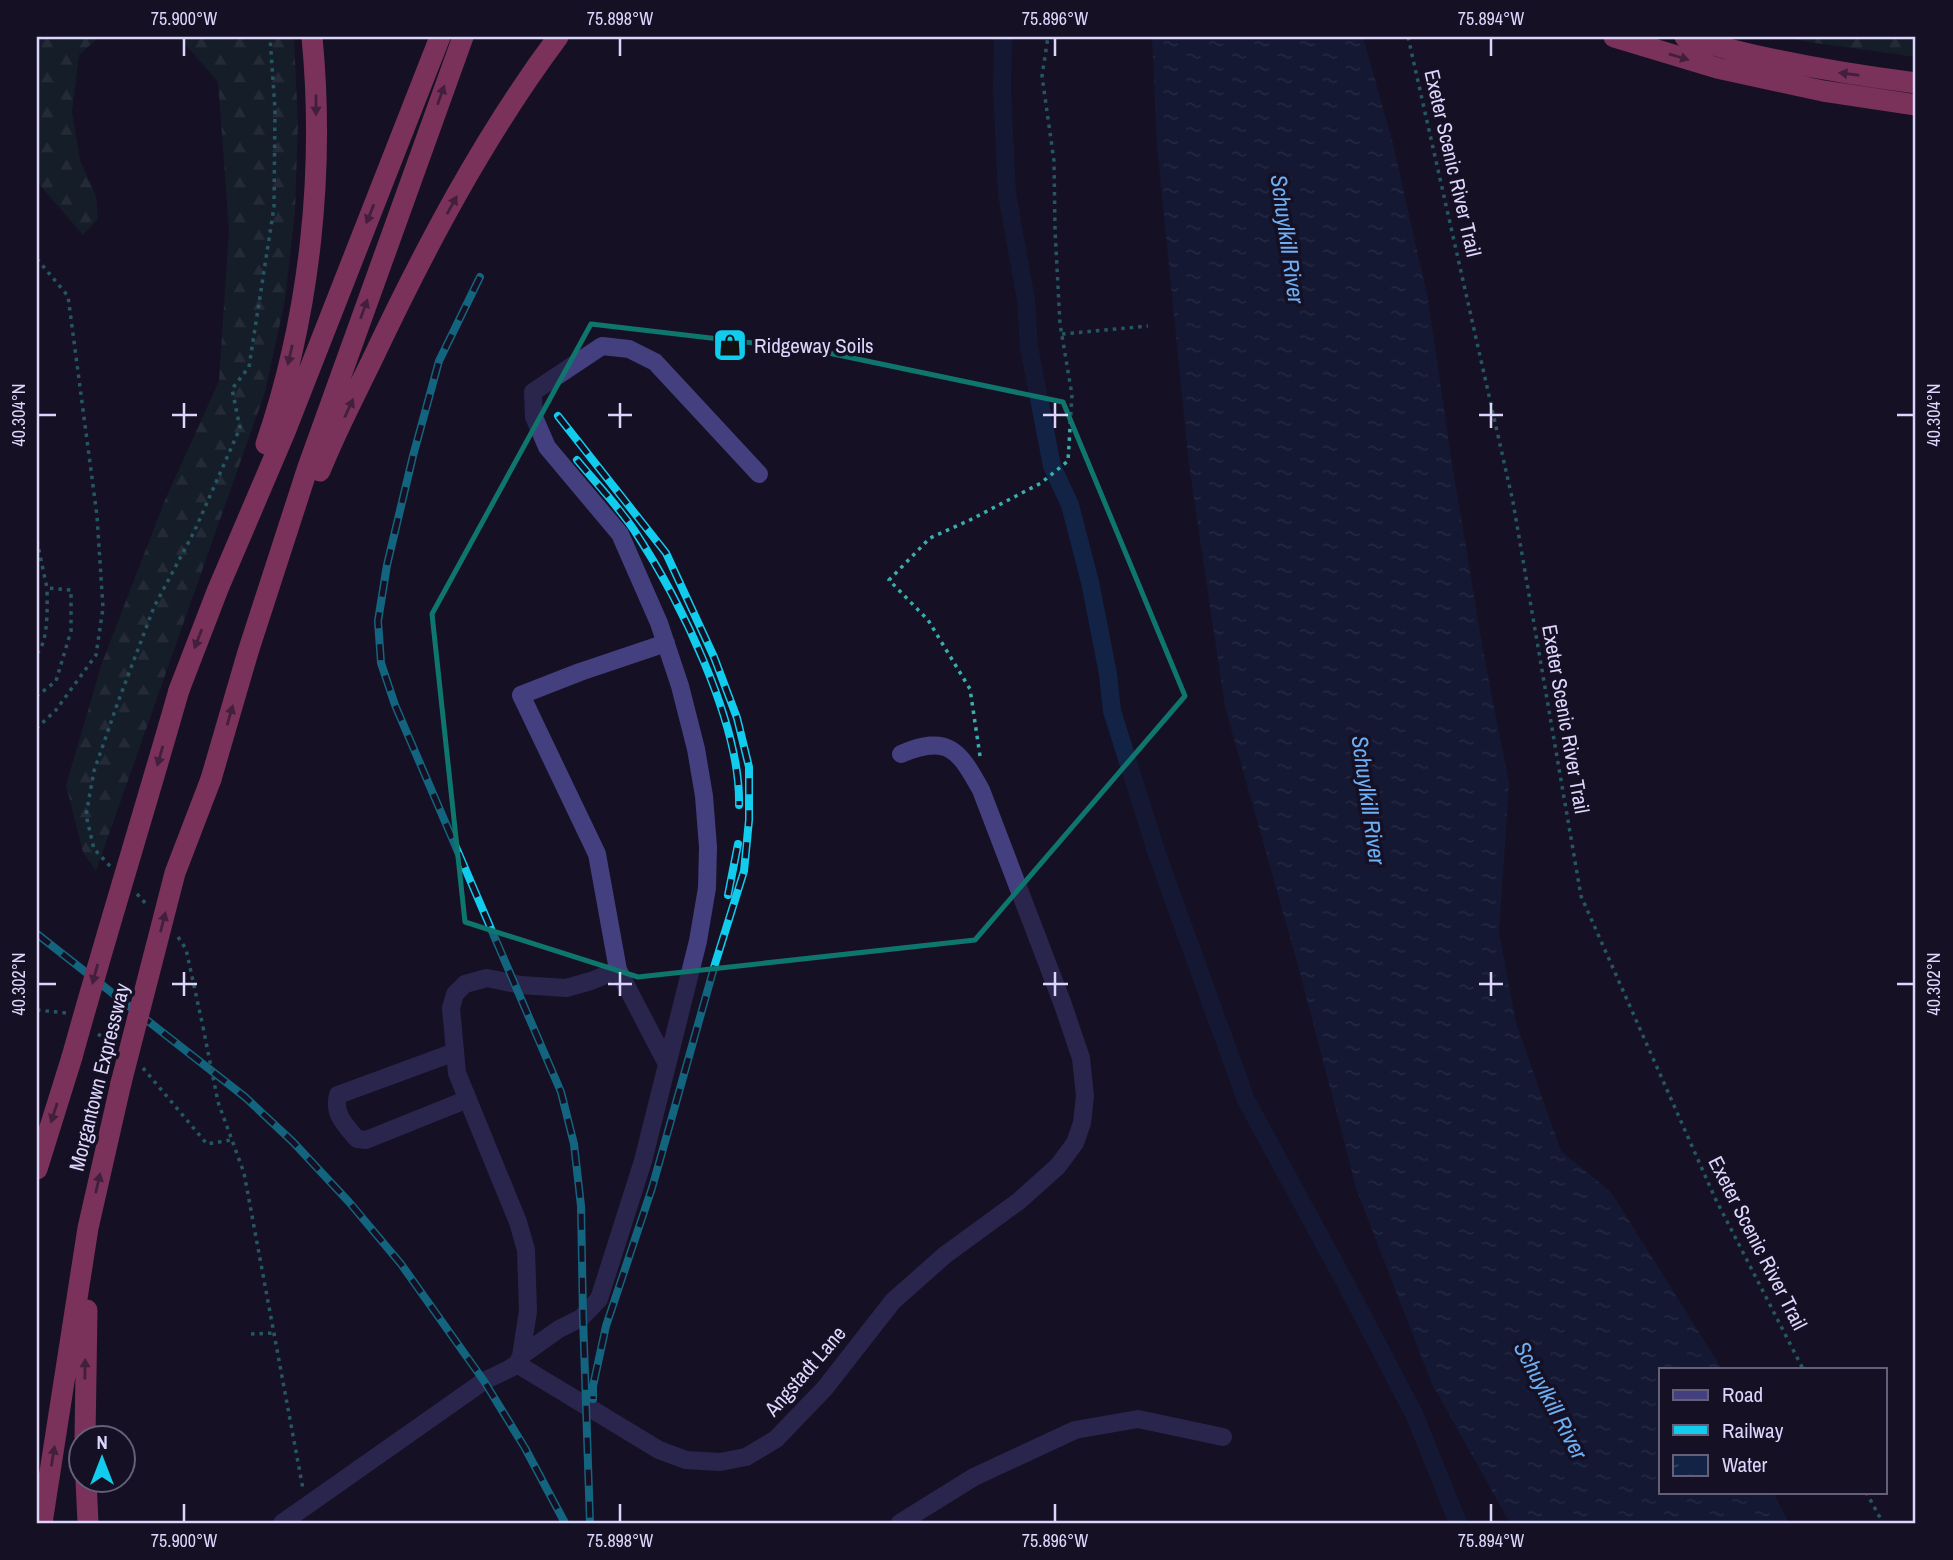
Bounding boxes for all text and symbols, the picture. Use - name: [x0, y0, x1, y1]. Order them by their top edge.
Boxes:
- text: 75.900°W: [151, 6, 217, 31]
- text: 75.898°W: [587, 6, 653, 31]
- text: 75.896°W: [1022, 6, 1088, 31]
- text: 75.894°W: [1458, 6, 1524, 31]
- one-way arrow: [1669, 52, 1690, 62]
- street label: Exeter Scenic River Trail: [1417, 66, 1489, 260]
- one-way arrow: [1837, 68, 1859, 79]
- one-way arrow: [436, 85, 447, 106]
- one-way arrow: [310, 94, 322, 116]
- water label: Schuylkill River: [1264, 172, 1312, 306]
- one-way arrow: [446, 195, 458, 215]
- one-way arrow: [364, 204, 375, 225]
- one-way arrow: [359, 299, 370, 320]
- shop icon: Ridgeway Soils: [711, 326, 749, 364]
- place label: Ridgeway Soils: [754, 331, 874, 360]
- one-way arrow: [285, 344, 296, 366]
- text: 40.304°N: [6, 384, 31, 447]
- text: 40.304°N: [1921, 384, 1946, 447]
- one-way arrow: [343, 398, 355, 418]
- street label: Exeter Scenic River Trail: [1535, 622, 1597, 816]
- one-way arrow: [193, 629, 204, 650]
- one-way arrow: [225, 705, 235, 726]
- water label: Schuylkill River: [1345, 733, 1393, 867]
- one-way arrow: [155, 745, 165, 766]
- one-way arrow: [158, 911, 169, 933]
- text: 40.302°N: [6, 953, 31, 1016]
- text: 40.302°N: [1921, 953, 1946, 1016]
- one-way arrow: [89, 963, 100, 985]
- street label: Morgantown Expressway: [62, 980, 136, 1174]
- one-way arrow: [49, 1103, 59, 1124]
- street label: Exeter Scenic River Trail: [1702, 1151, 1814, 1335]
- one-way arrow: [93, 1172, 104, 1194]
- street label: Angstadt Lane: [757, 1320, 852, 1423]
- water label: Schuylkill River: [1507, 1335, 1596, 1465]
- one-way arrow: [79, 1358, 91, 1380]
- legend: [1659, 1368, 1886, 1494]
- text: Road: [1722, 1380, 1763, 1409]
- text: Railway: [1722, 1416, 1784, 1445]
- north arrow: [66, 1424, 136, 1494]
- text: N: [96, 1429, 108, 1455]
- one-way arrow: [48, 1445, 59, 1467]
- text: Water: [1722, 1450, 1768, 1479]
- text: 75.900°W: [151, 1528, 217, 1553]
- text: 75.898°W: [587, 1528, 653, 1553]
- text: 75.896°W: [1022, 1528, 1088, 1553]
- text: 75.894°W: [1458, 1528, 1524, 1553]

